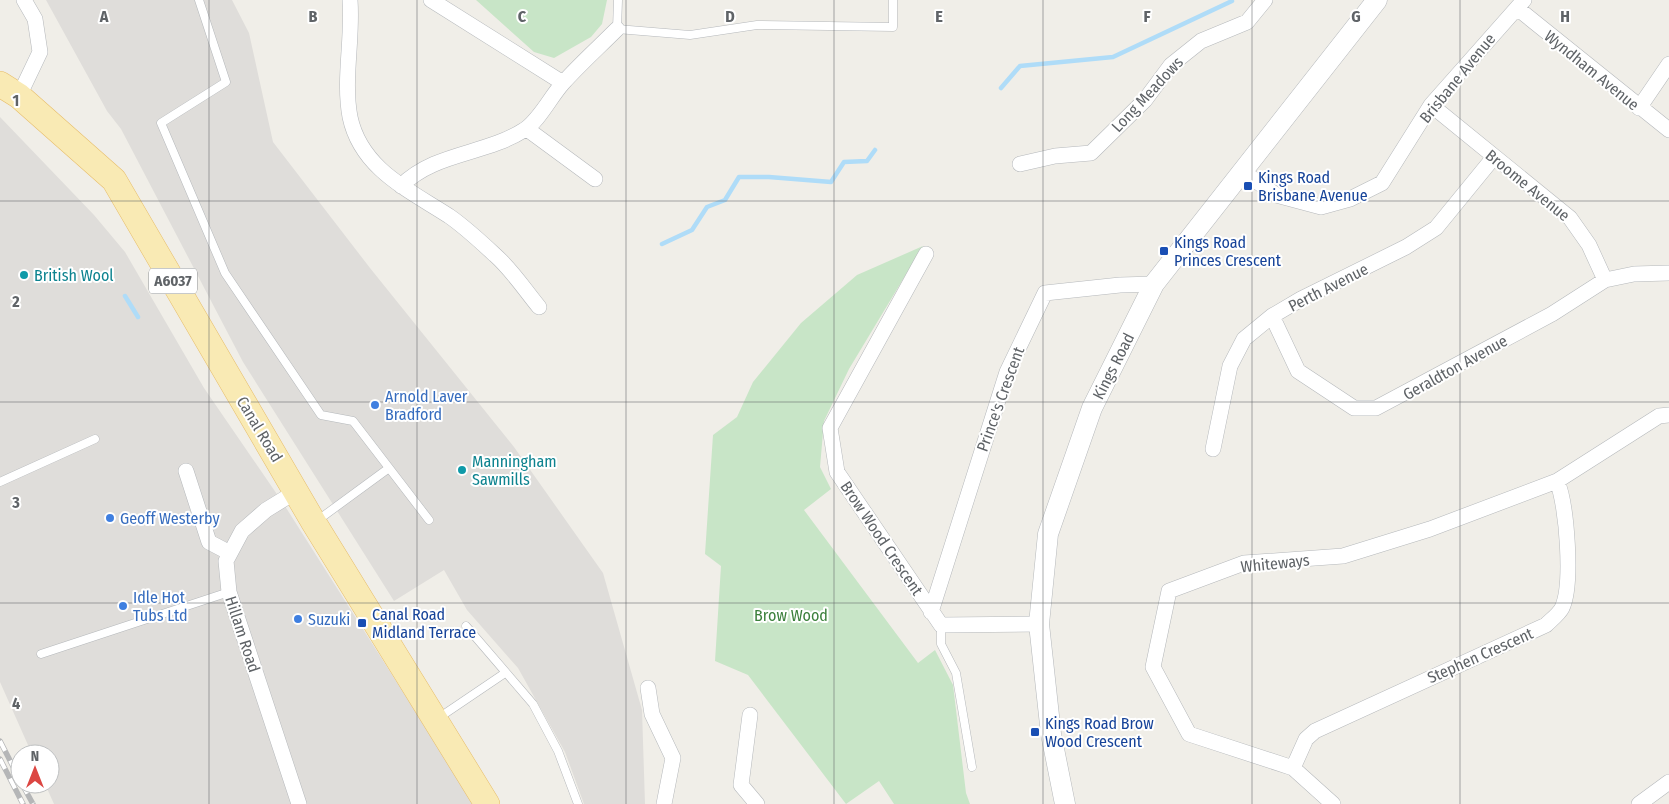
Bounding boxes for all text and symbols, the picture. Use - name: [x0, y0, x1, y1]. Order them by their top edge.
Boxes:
- text: A: [99, 7, 109, 26]
- text: B: [309, 7, 318, 26]
- text: C: [518, 7, 527, 26]
- text: D: [725, 7, 735, 26]
- text: E: [935, 7, 943, 26]
- text: F: [1143, 7, 1151, 26]
- text: G: [1351, 7, 1361, 26]
- text: H: [1560, 7, 1570, 26]
- street label: Wyndham Avenue: [1540, 26, 1643, 115]
- street label: Brisbane Avenue: [1416, 30, 1499, 127]
- street label: Long Meadows: [1108, 53, 1187, 136]
- text: 1: [13, 91, 19, 110]
- street label: Broome Avenue: [1482, 146, 1574, 225]
- place label: Kings Road Brisbane Avenue: [1258, 168, 1368, 205]
- marker: Kings Road Brisbane Avenue: [1242, 180, 1254, 192]
- place label: Kings Road Princes Crescent: [1174, 233, 1282, 270]
- marker: Kings Road Princes Crescent: [1158, 245, 1170, 257]
- street label: Perth Avenue: [1285, 259, 1371, 316]
- place label: British Wool: [34, 266, 114, 285]
- road number: A6037: [149, 268, 197, 294]
- marker: British Wool: [18, 269, 30, 281]
- text: 2: [11, 292, 20, 311]
- street label: Kings Road: [1089, 330, 1138, 403]
- street label: Geraldton Avenue: [1400, 331, 1511, 404]
- street label: Prince's Crescent: [973, 344, 1028, 454]
- place label: Arnold Laver Bradford: [385, 387, 468, 424]
- street label: Canal Road: [233, 393, 287, 465]
- marker: Arnold Laver Bradford: [369, 399, 381, 411]
- place label: Manningham Sawmills: [472, 452, 557, 489]
- marker: Manningham Sawmills: [456, 464, 468, 476]
- street label: Brow Wood Crescent: [836, 478, 927, 600]
- text: 3: [11, 493, 20, 512]
- place label: Geoff Westerby: [120, 509, 221, 528]
- marker: Geoff Westerby: [104, 512, 116, 524]
- street label: Whiteways: [1240, 550, 1311, 577]
- place label: Idle Hot Tubs Ltd: [133, 588, 188, 625]
- street label: Hillam Road: [221, 594, 264, 675]
- marker: Idle Hot Tubs Ltd: [117, 600, 129, 612]
- place label: Canal Road Midland Terrace: [372, 605, 476, 642]
- park label: Brow Wood: [754, 606, 828, 625]
- place label: Suzuki: [308, 610, 350, 629]
- marker: Suzuki: [292, 613, 304, 625]
- marker: Canal Road Midland Terrace: [356, 617, 368, 629]
- street label: Stephen Crescent: [1424, 623, 1537, 687]
- text: 4: [12, 694, 20, 713]
- place label: Kings Road Brow Wood Crescent: [1045, 714, 1154, 751]
- marker: Kings Road Brow Wood Crescent: [1029, 726, 1041, 738]
- north arrow: [10, 744, 60, 794]
- text: N: [31, 748, 39, 765]

